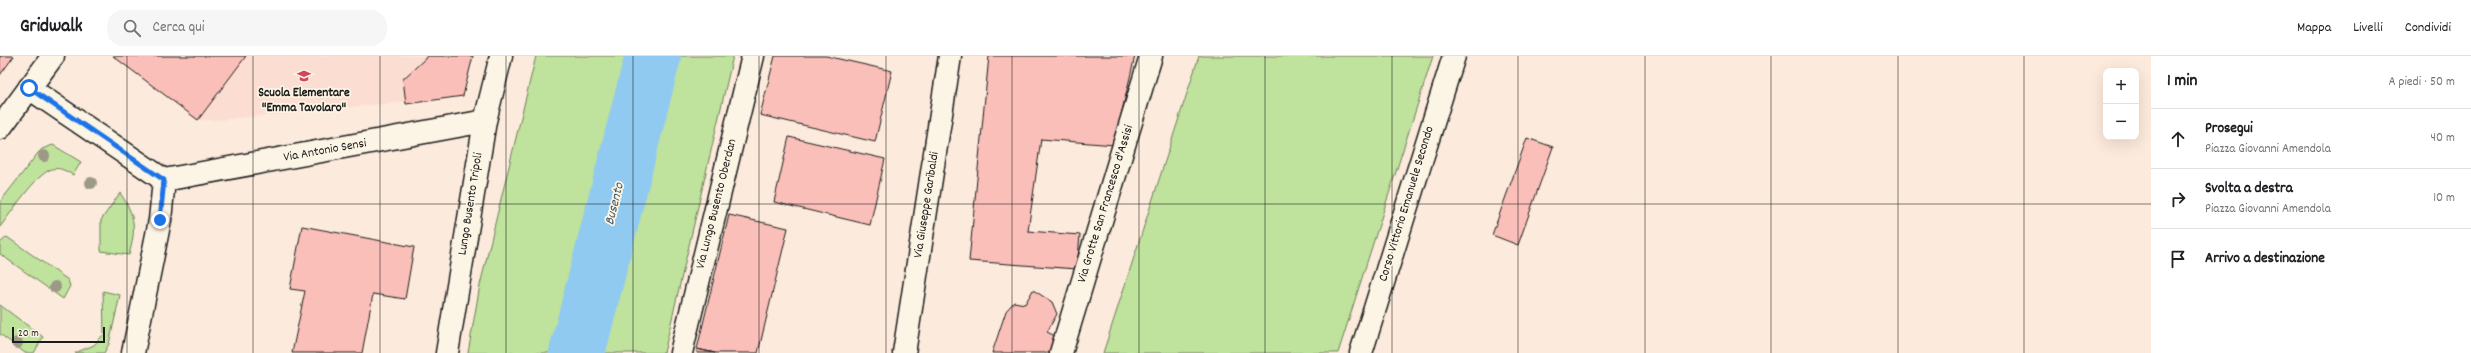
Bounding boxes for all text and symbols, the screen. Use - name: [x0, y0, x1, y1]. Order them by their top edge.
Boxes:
- search box: [107, 10, 387, 46]
- text: Gridwalk: [20, 14, 83, 41]
- icon: search: [121, 17, 143, 39]
- text: Cerca qui: [153, 17, 204, 39]
- text: Mappa: [2297, 18, 2331, 38]
- text: Livelli: [2353, 18, 2383, 38]
- text: Condividi: [2405, 18, 2451, 38]
- school or university icon: Scuola Elementare "Emma Tavolaro": [296, 68, 312, 84]
- map controls: [2103, 68, 2139, 140]
- button: +: [2103, 68, 2139, 104]
- text: 1 min: [2167, 70, 2197, 94]
- text: A piedi · 50 m: [2388, 73, 2455, 92]
- route start: [20, 79, 38, 97]
- place label: Scuola Elementare "Emma Tavolaro": [258, 84, 350, 118]
- button: −: [2103, 104, 2139, 140]
- text: Prosegui: [2205, 118, 2253, 140]
- street label: Via Grotte San Francesco d'Assisi: [1073, 122, 1139, 285]
- street label: Corso Vittorio Emanuele Secondo: [1374, 124, 1440, 284]
- icon: ahead: [2167, 128, 2189, 150]
- text: 40 m: [2431, 129, 2455, 148]
- street label: Via Antonio Sensi: [282, 134, 369, 168]
- street label: Via Lungo Busento Oberdan: [692, 137, 742, 271]
- text: Piazza Giovanni Amendola: [2205, 140, 2331, 159]
- street label: Via Giuseppe Garibaldi: [909, 150, 945, 259]
- street label: Lungo Busento Tripoli: [454, 151, 489, 257]
- text: Svolta a destra: [2205, 178, 2293, 200]
- water label: Busento: [600, 180, 630, 227]
- icon: right: [2167, 188, 2189, 210]
- text: 10 m: [2433, 189, 2455, 208]
- text: Piazza Giovanni Amendola: [2205, 200, 2331, 219]
- route end: [151, 211, 169, 229]
- icon: arrive: [2167, 248, 2189, 270]
- text: Arrivo a destinazione: [2205, 248, 2325, 270]
- scale bar: [12, 325, 105, 344]
- text: 20 m: [18, 326, 39, 342]

